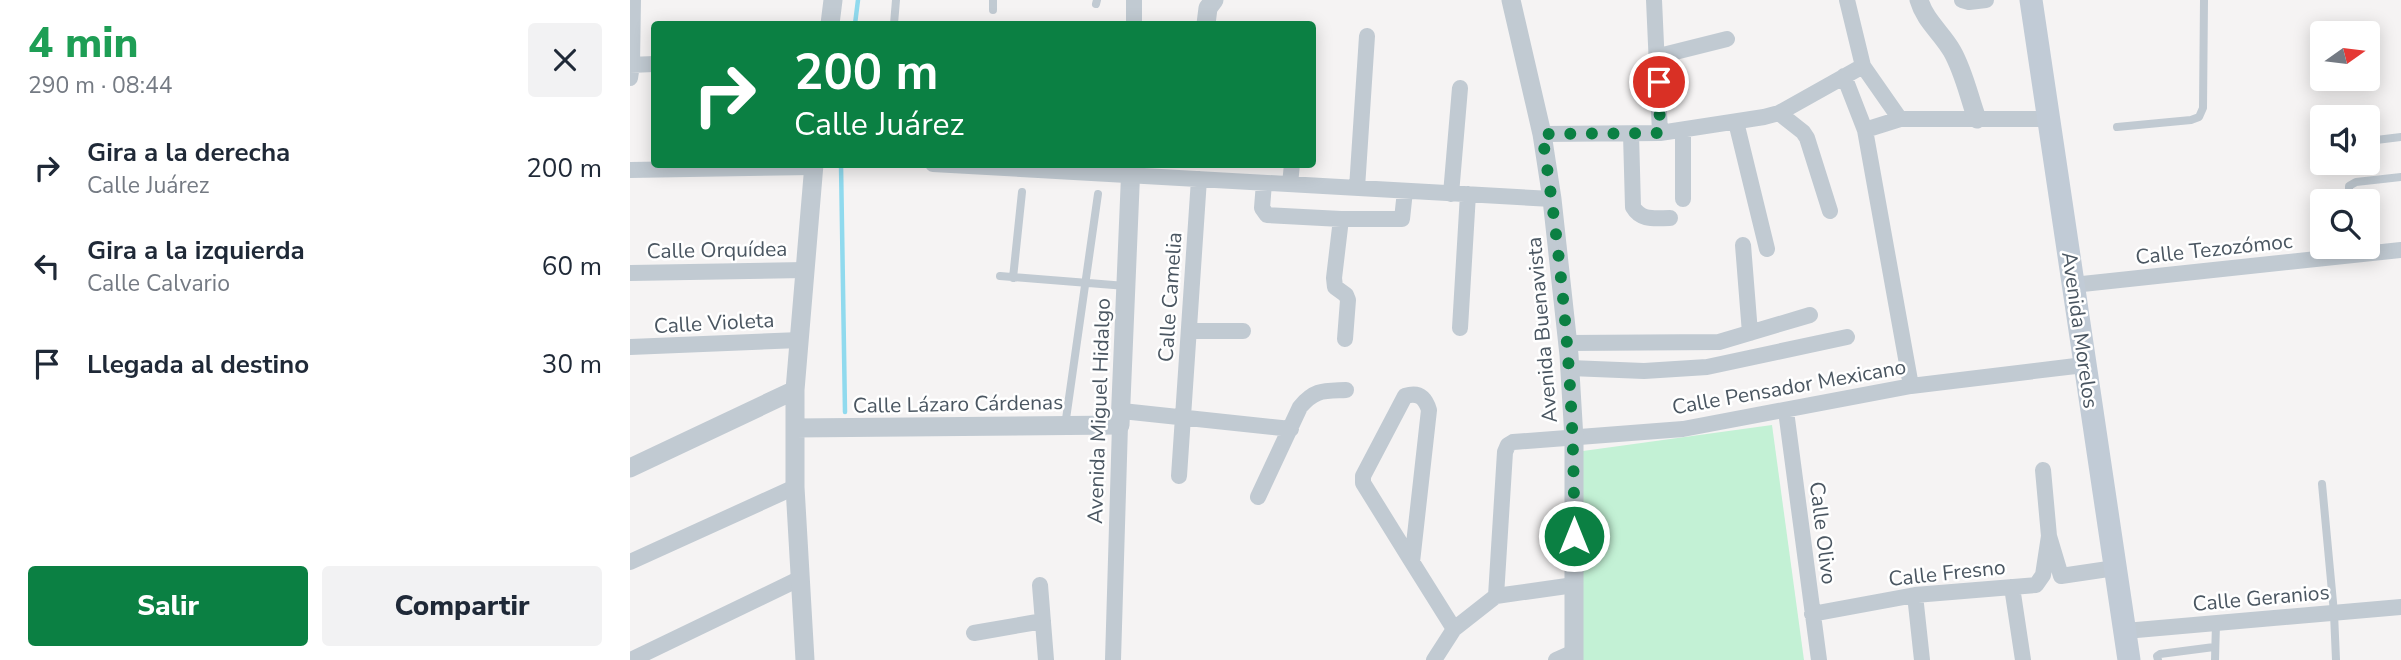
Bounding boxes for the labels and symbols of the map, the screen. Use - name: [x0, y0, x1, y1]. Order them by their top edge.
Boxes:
- north arrow: [2310, 21, 2380, 91]
- pin: [1629, 52, 1689, 112]
- street label: Calle Tezozómoc: [2134, 227, 2294, 271]
- street label: Calle Camelia: [1151, 231, 1189, 363]
- street label: Calle Orquídea: [646, 235, 788, 265]
- street label: Avenida Buenavista: [1520, 236, 1564, 424]
- street label: Avenida Morelos: [2055, 250, 2105, 410]
- street label: Avenida Miguel Hidalgo: [1081, 297, 1117, 525]
- street label: Calle Violeta: [653, 306, 775, 340]
- street label: Calle Pensador Mexicano: [1670, 353, 1908, 421]
- street label: Calle Lázaro Cárdenas: [853, 388, 1063, 420]
- street label: Calle Olivo: [1803, 480, 1843, 586]
- position arrow: [1537, 499, 1611, 573]
- street label: Calle Fresno: [1887, 553, 2007, 593]
- street label: Calle Geranios: [2191, 578, 2331, 618]

